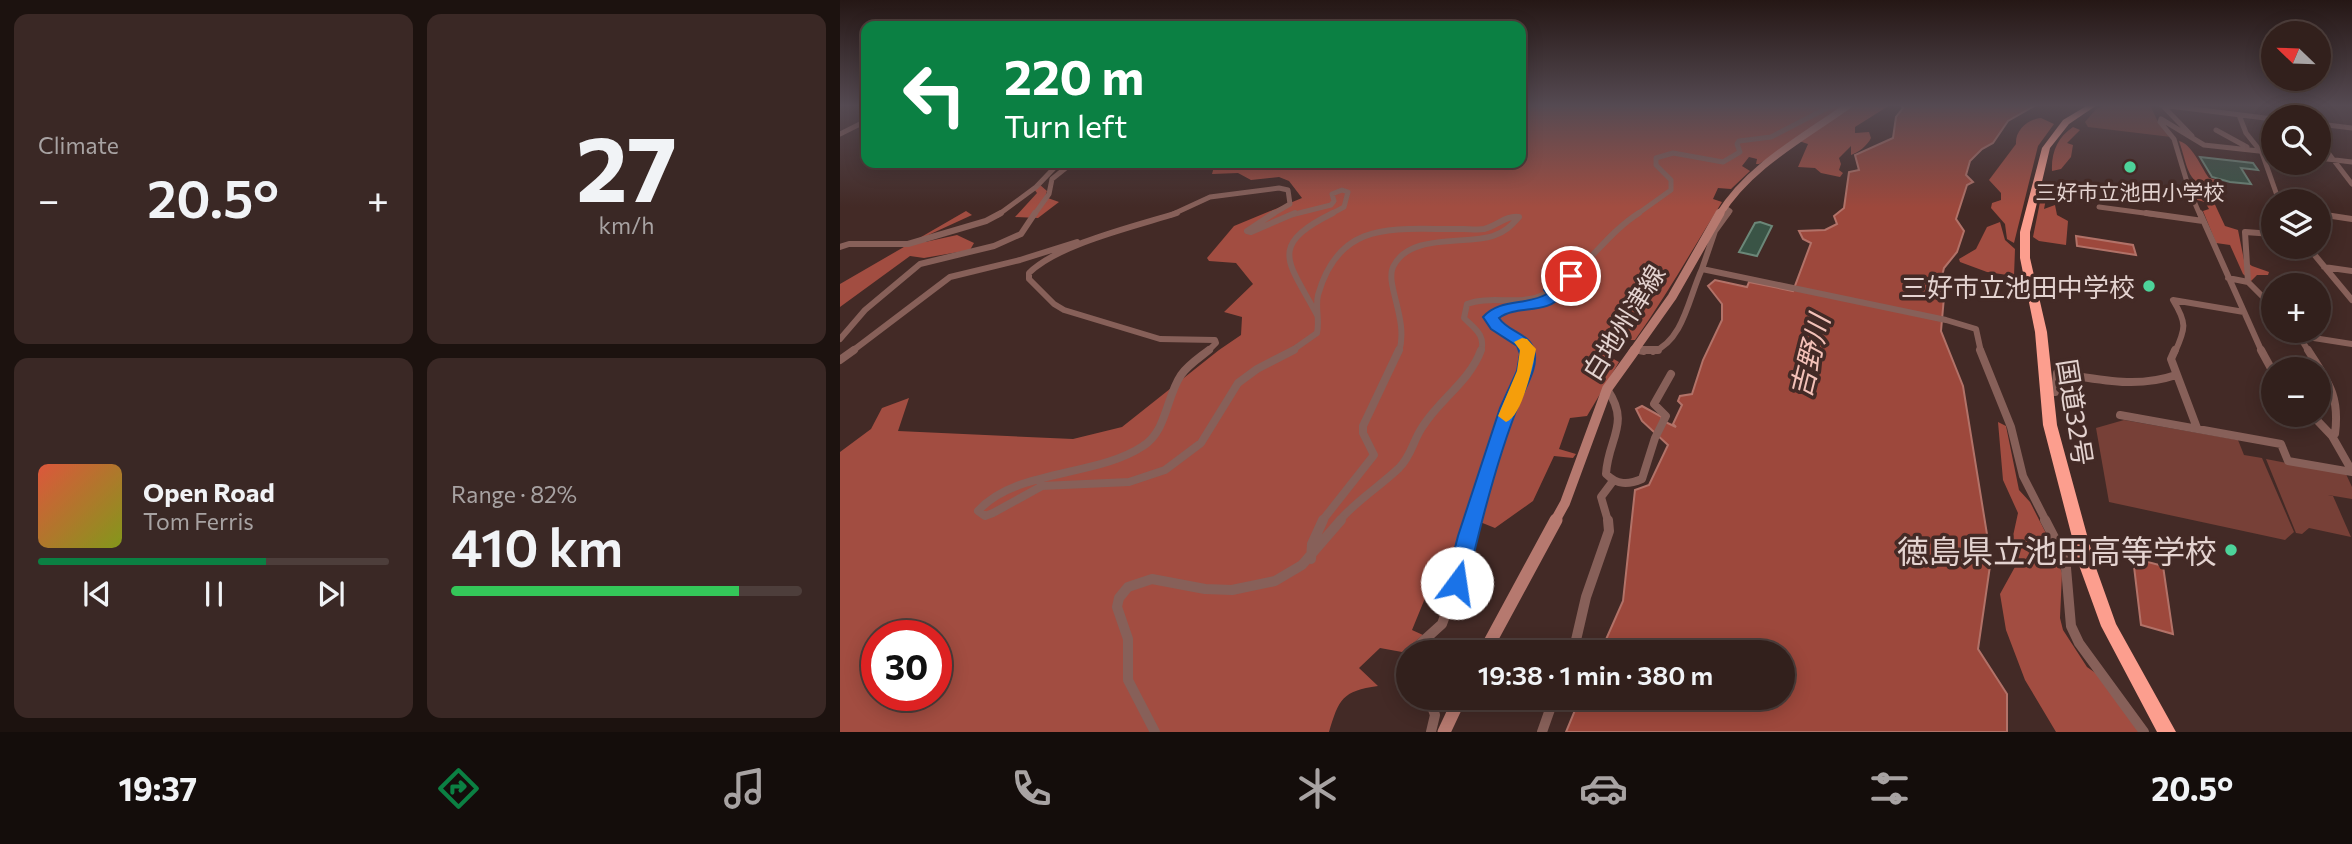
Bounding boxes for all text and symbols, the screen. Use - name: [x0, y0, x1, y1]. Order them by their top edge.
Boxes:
- north arrow: [2261, 21, 2331, 91]
- map controls: [2261, 21, 2331, 427]
- text: 220 m: [1004, 45, 1144, 105]
- icon: left: [889, 49, 980, 140]
- text: Turn left: [1004, 105, 1128, 145]
- button: search: [2261, 105, 2331, 175]
- text: 27: [576, 109, 677, 221]
- text: Climate: [38, 131, 119, 159]
- marker: 三好市立池田小学校: [2122, 159, 2138, 175]
- text: 20.5°: [147, 165, 279, 229]
- text: −: [38, 175, 60, 222]
- text: +: [367, 175, 389, 222]
- place label: 三好市立池田小学校: [2036, 179, 2225, 204]
- button: layers: [2261, 189, 2331, 259]
- text: km/h: [599, 211, 654, 239]
- pin: [1541, 246, 1601, 306]
- icon: arrive: [1552, 257, 1590, 295]
- street label: 白地州津線: [1575, 259, 1671, 385]
- place label: 三好市立池田中学校: [1901, 271, 2135, 302]
- button: +: [2261, 273, 2331, 343]
- marker: 三好市立池田中学校: [2141, 278, 2157, 294]
- water label: 吉野川: [1782, 308, 1836, 401]
- street label: 国道32号: [2052, 357, 2100, 467]
- button: −: [2261, 357, 2331, 427]
- text: Open Road: [143, 476, 275, 507]
- text: Range · 82%: [451, 480, 577, 508]
- text: Tom Ferris: [143, 507, 254, 535]
- text: 410 km: [451, 514, 623, 578]
- place label: 徳島県立池田高等学校: [1897, 530, 2217, 570]
- marker: 徳島県立池田高等学校: [2223, 542, 2239, 558]
- position arrow: [1420, 546, 1494, 620]
- icon: previous: [78, 575, 116, 613]
- icon: pause: [195, 575, 233, 613]
- icon: next: [312, 575, 350, 613]
- speed limit sign: 30: [861, 620, 952, 711]
- text: 19:38 · 1 min · 380 m: [1478, 659, 1713, 690]
- icon: directions: [434, 764, 483, 813]
- icon: music: [720, 764, 769, 813]
- icon: phone: [1007, 764, 1056, 813]
- icon: climate: [1293, 764, 1342, 813]
- icon: car: [1579, 764, 1628, 813]
- icon: filters: [1865, 764, 1914, 813]
- text: 19:37: [119, 768, 197, 808]
- text: 20.5°: [2151, 768, 2233, 808]

